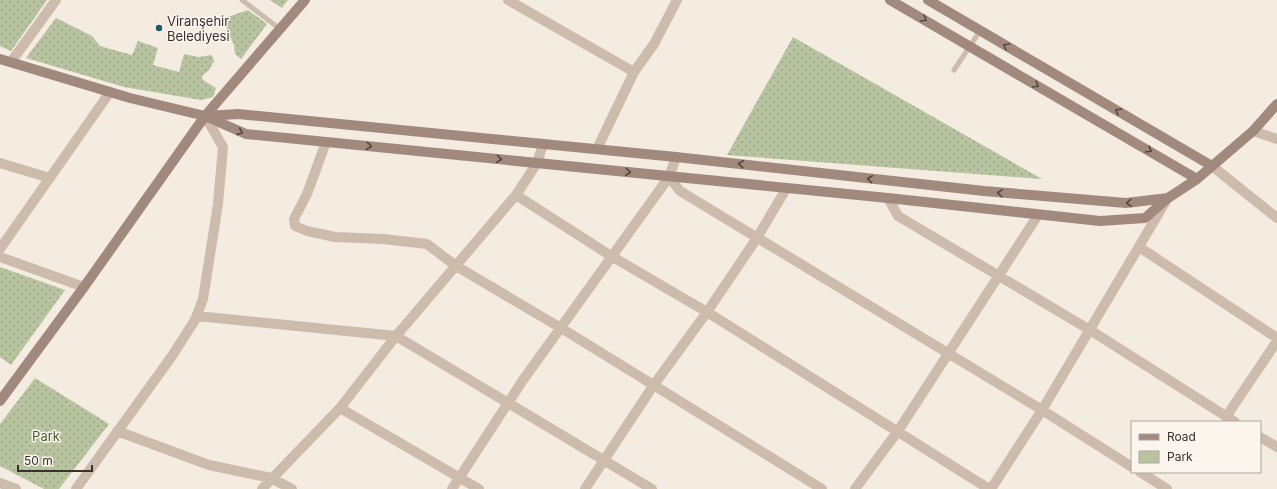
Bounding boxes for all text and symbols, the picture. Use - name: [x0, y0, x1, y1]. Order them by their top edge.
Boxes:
- place label: Viranşehir Belediyesi: [167, 13, 230, 44]
- one-way arrow: [920, 15, 927, 22]
- marker: Viranşehir Belediyesi: [154, 23, 164, 33]
- one-way arrow: [1003, 43, 1010, 50]
- one-way arrow: [1032, 80, 1039, 87]
- one-way arrow: [1115, 109, 1122, 116]
- one-way arrow: [237, 127, 244, 135]
- one-way arrow: [366, 142, 372, 151]
- one-way arrow: [1145, 146, 1152, 153]
- one-way arrow: [496, 155, 502, 164]
- one-way arrow: [738, 160, 744, 169]
- one-way arrow: [625, 168, 631, 177]
- one-way arrow: [867, 174, 873, 183]
- one-way arrow: [997, 188, 1003, 197]
- one-way arrow: [1126, 198, 1132, 207]
- legend: [1131, 421, 1261, 473]
- park label: Park: [32, 428, 60, 444]
- text: Road: [1167, 429, 1196, 444]
- scale bar: [18, 447, 92, 473]
- text: Park: [1167, 449, 1193, 464]
- text: 50 m: [24, 453, 53, 468]

